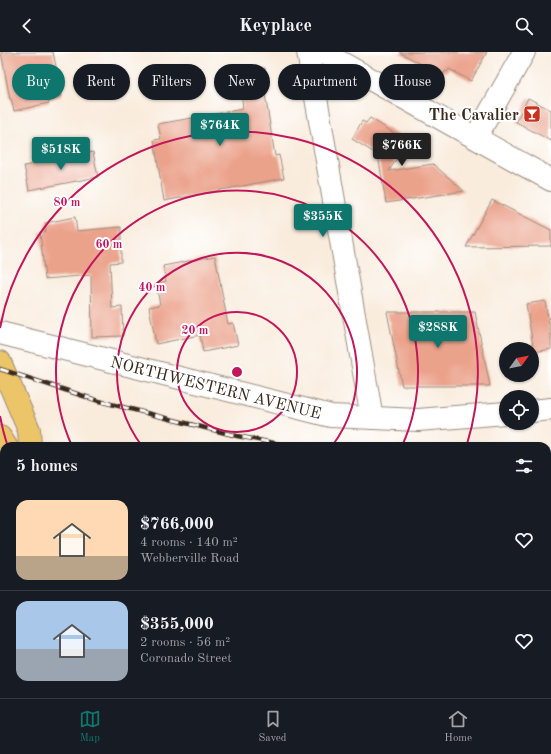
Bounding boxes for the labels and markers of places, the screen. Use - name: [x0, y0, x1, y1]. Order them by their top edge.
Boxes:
- bar icon: The Cavalier: [522, 104, 542, 124]
- place label: The Cavalier: [429, 108, 519, 124]
- pin: $764K: [192, 113, 248, 147]
- pin: $766K: [374, 133, 430, 167]
- pin: $518K: [33, 137, 89, 171]
- pin: $355K: [295, 204, 351, 238]
- pin: $288K: [410, 315, 466, 349]
- centre of rings: [230, 365, 244, 379]

